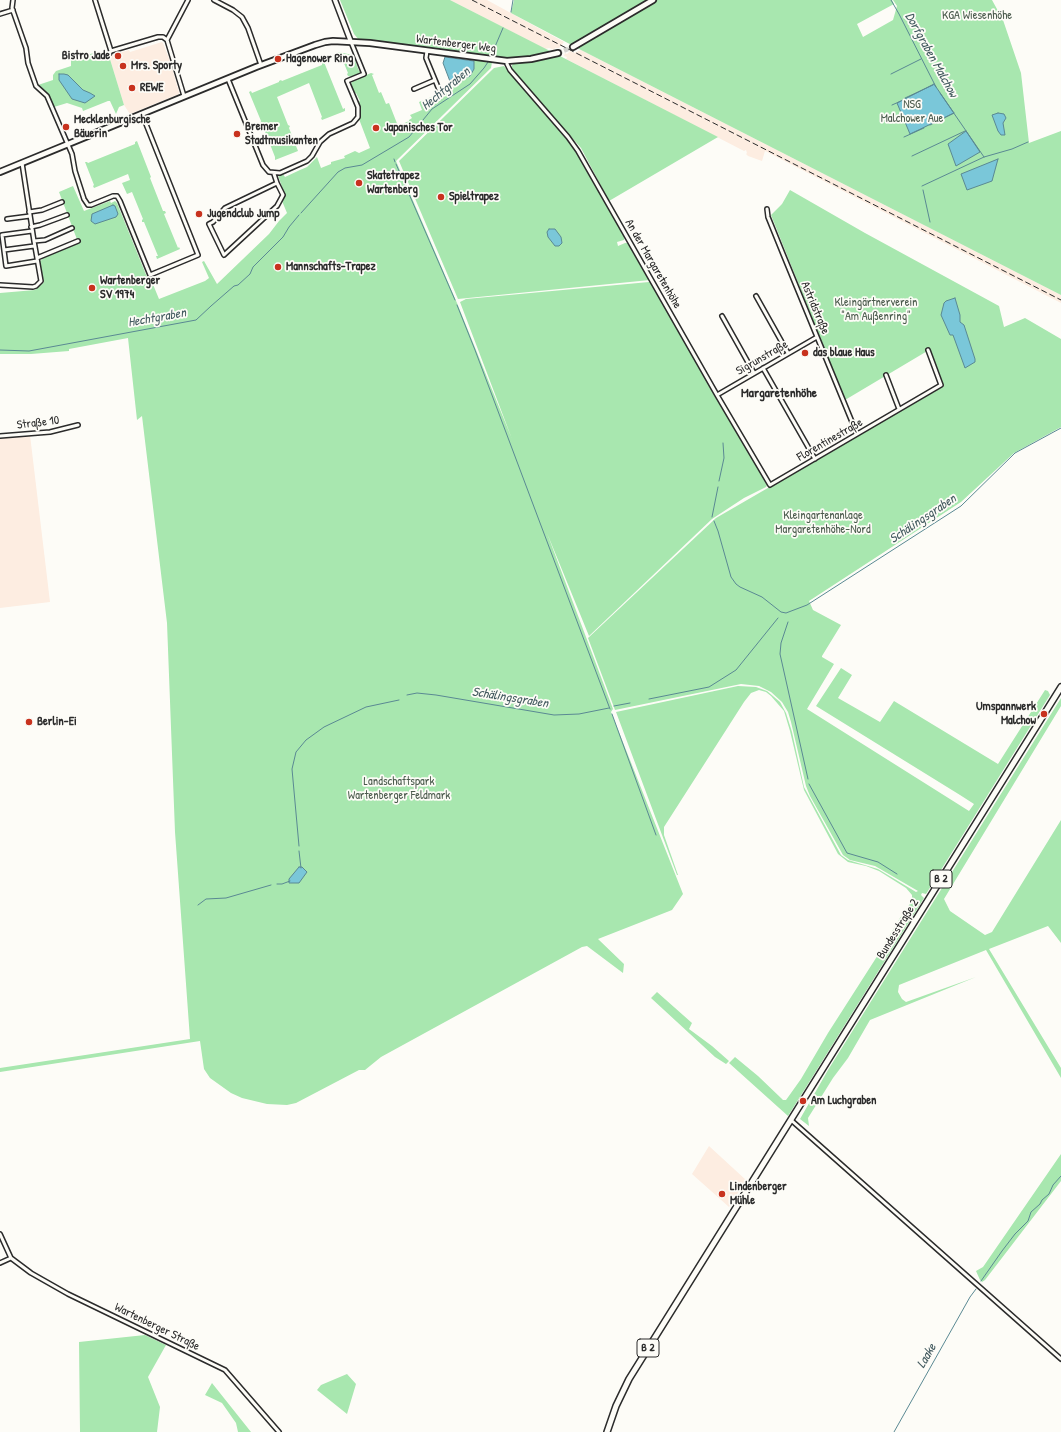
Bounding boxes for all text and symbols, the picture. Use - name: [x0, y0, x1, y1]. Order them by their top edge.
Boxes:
- park label: KGA Wiesenhöhe: [942, 9, 1012, 23]
- water label: Dorfgraben Malchow: [901, 10, 961, 100]
- street label: Wartenberger Weg: [415, 32, 497, 56]
- place label: Bistro Jade: [62, 49, 110, 63]
- marker: Bistro Jade: [113, 51, 123, 61]
- place label: Hagenower Ring: [286, 52, 353, 66]
- marker: Hagenower Ring: [273, 54, 283, 64]
- place label: Mrs. Sporty: [131, 59, 182, 73]
- marker: Mrs. Sporty: [118, 61, 128, 71]
- water label: Hechtgraben: [419, 64, 473, 114]
- place label: REWE: [140, 81, 163, 95]
- marker: REWE: [127, 83, 137, 93]
- park label: NSG Malchower Aue: [881, 98, 943, 126]
- place label: Mecklenburgische Bäuerin: [74, 113, 150, 141]
- place label: Bremer Stadtmusikanten: [245, 120, 318, 148]
- place label: Japanisches Tor: [384, 121, 453, 135]
- marker: Mecklenburgische Bäuerin: [61, 122, 71, 132]
- marker: Japanisches Tor: [371, 123, 381, 133]
- marker: Bremer Stadtmusikanten: [232, 129, 242, 139]
- place label: Skatetrapez Wartenberg: [367, 169, 420, 197]
- marker: Skatetrapez Wartenberg: [354, 178, 364, 188]
- place label: Spieltrapez: [449, 190, 499, 204]
- marker: Spieltrapez: [436, 192, 446, 202]
- place label: Jugendclub Jump: [207, 207, 279, 221]
- marker: Jugendclub Jump: [194, 209, 204, 219]
- street label: An der Margaretenhöhe: [622, 217, 684, 311]
- place label: Mannschafts-Trapez: [286, 260, 376, 274]
- marker: Mannschafts-Trapez: [273, 262, 283, 272]
- place label: Wartenberger SV 1974: [100, 274, 160, 302]
- street label: Astridstraße: [797, 280, 833, 336]
- marker: Wartenberger SV 1974: [87, 283, 97, 293]
- park label: Kleingärtnerverein "Am Außenring": [834, 296, 918, 324]
- water label: Hechtgraben: [127, 305, 187, 331]
- street label: Sigrunstraße: [733, 337, 791, 379]
- place label: das blaue Haus: [813, 346, 875, 360]
- marker: das blaue Haus: [800, 348, 810, 358]
- district label: Margaretenhöhe: [741, 386, 817, 402]
- street label: Straße 10: [16, 413, 60, 433]
- street label: Florentinestraße: [795, 415, 865, 465]
- water label: Schälingsgraben: [887, 491, 959, 547]
- park label: Kleingartenanlage Margaretenhöhe-Nord: [775, 509, 871, 537]
- water label: Schälingsgraben: [471, 684, 549, 712]
- place label: Umspannwerk Malchow: [976, 700, 1036, 728]
- marker: Umspannwerk Malchow: [1039, 709, 1049, 719]
- place label: Berlin-Ei: [37, 715, 77, 729]
- marker: Berlin-Ei: [24, 717, 34, 727]
- park label: Landschaftspark Wartenberger Feldmark: [348, 775, 450, 803]
- road number: B 2: [930, 870, 952, 888]
- street label: Bundesstraße 2: [874, 896, 922, 962]
- place label: Am Luchgraben: [811, 1094, 877, 1108]
- marker: Am Luchgraben: [798, 1096, 808, 1106]
- place label: Lindenberger Mühle: [730, 1180, 787, 1208]
- marker: Lindenberger Mühle: [717, 1189, 727, 1199]
- street label: Wartenberger Straße: [112, 1300, 202, 1354]
- road number: B 2: [637, 1339, 659, 1357]
- water label: Laake: [914, 1341, 940, 1371]

